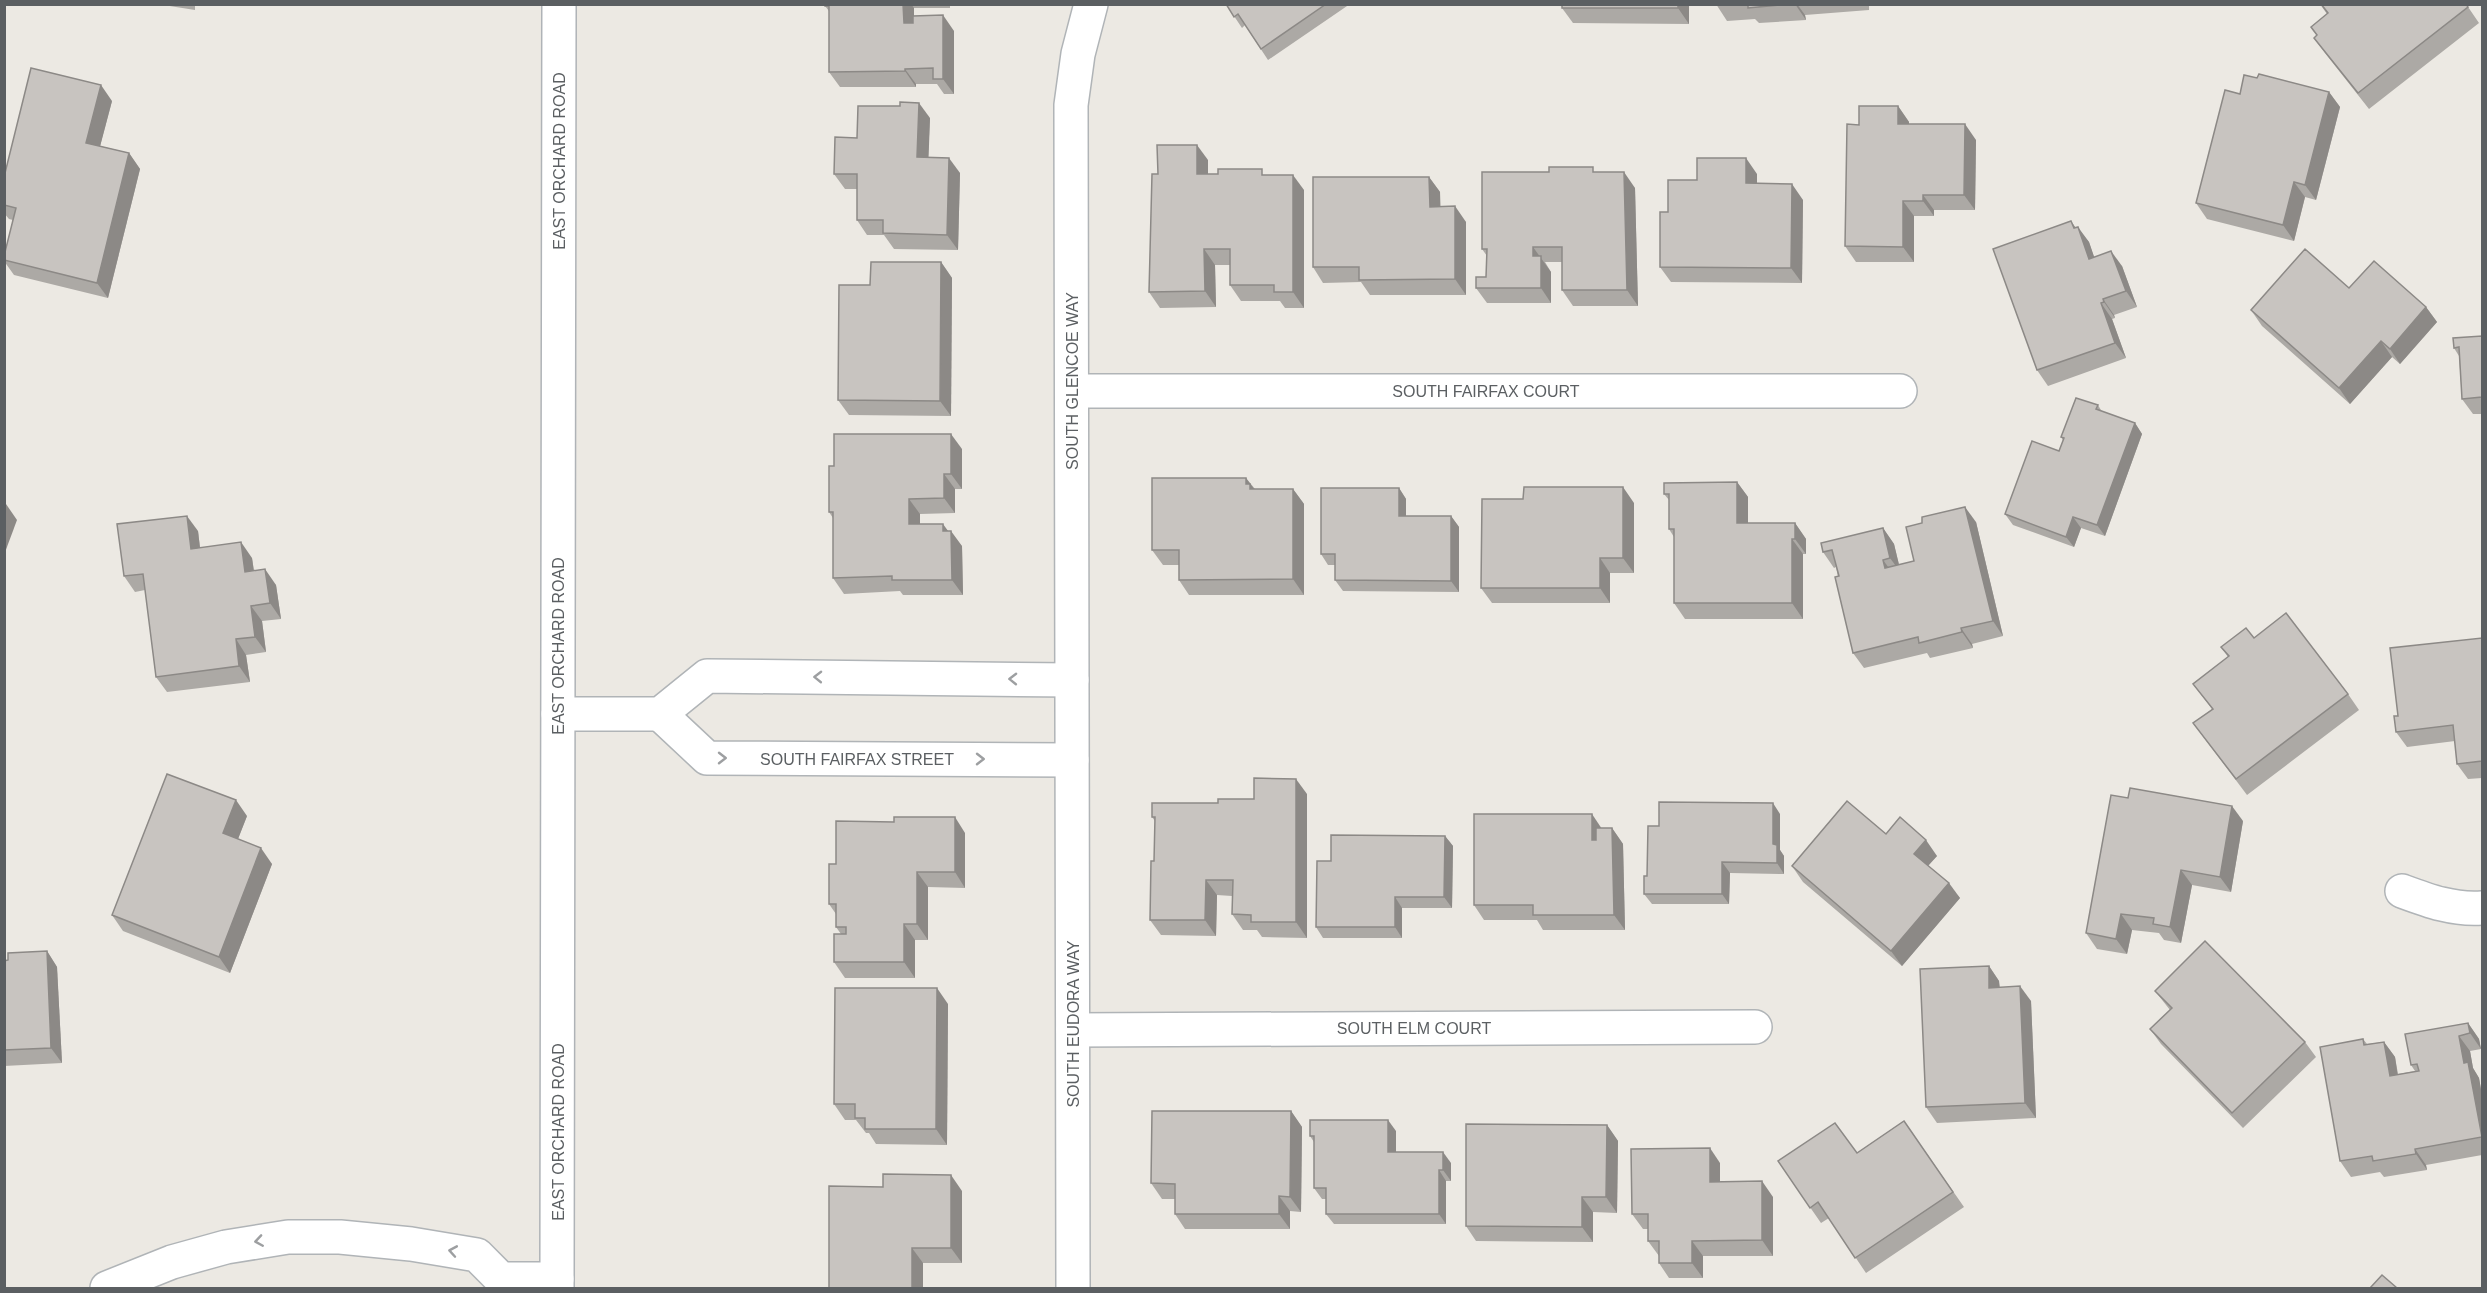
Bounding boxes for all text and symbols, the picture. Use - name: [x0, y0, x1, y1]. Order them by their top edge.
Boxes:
- street label: EAST ORCHARD ROAD: [551, 72, 568, 250]
- street label: SOUTH GLENCOE WAY: [1064, 292, 1081, 470]
- street label: SOUTH FAIRFAX COURT: [1392, 383, 1580, 400]
- street label: EAST ORCHARD ROAD: [550, 557, 567, 735]
- one-way arrow: [814, 671, 823, 683]
- one-way arrow: [1009, 673, 1018, 685]
- street label: SOUTH FAIRFAX STREET: [760, 751, 954, 768]
- one-way arrow: [718, 752, 727, 764]
- one-way arrow: [976, 753, 985, 766]
- street label: SOUTH EUDORA WAY: [1065, 940, 1082, 1108]
- street label: SOUTH ELM COURT: [1337, 1020, 1491, 1037]
- street label: EAST ORCHARD ROAD: [550, 1043, 567, 1221]
- one-way arrow: [255, 1235, 264, 1247]
- one-way arrow: [448, 1245, 458, 1257]

